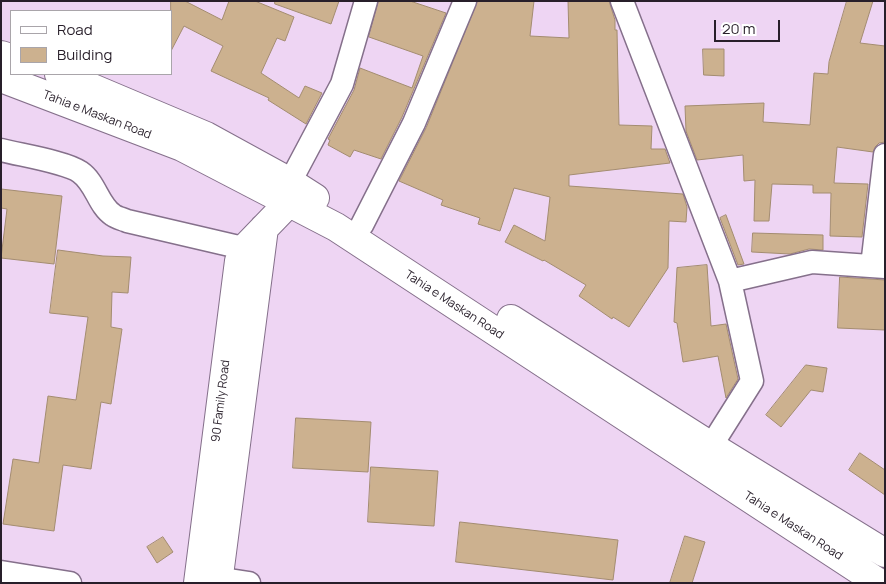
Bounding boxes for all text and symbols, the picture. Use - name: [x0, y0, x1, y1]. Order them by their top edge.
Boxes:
- legend: [10, 10, 172, 75]
- scale bar: [716, 10, 782, 42]
- text: 20 m: [722, 18, 755, 39]
- text: Road: [57, 19, 93, 40]
- text: Building: [57, 44, 112, 65]
- street label: Tahia e Maskan Road: [41, 88, 153, 142]
- street label: Tahia e Maskan Road: [402, 268, 506, 342]
- street label: 90 Family Road: [209, 359, 233, 443]
- street label: Tahia e Maskan Road: [741, 489, 845, 563]

